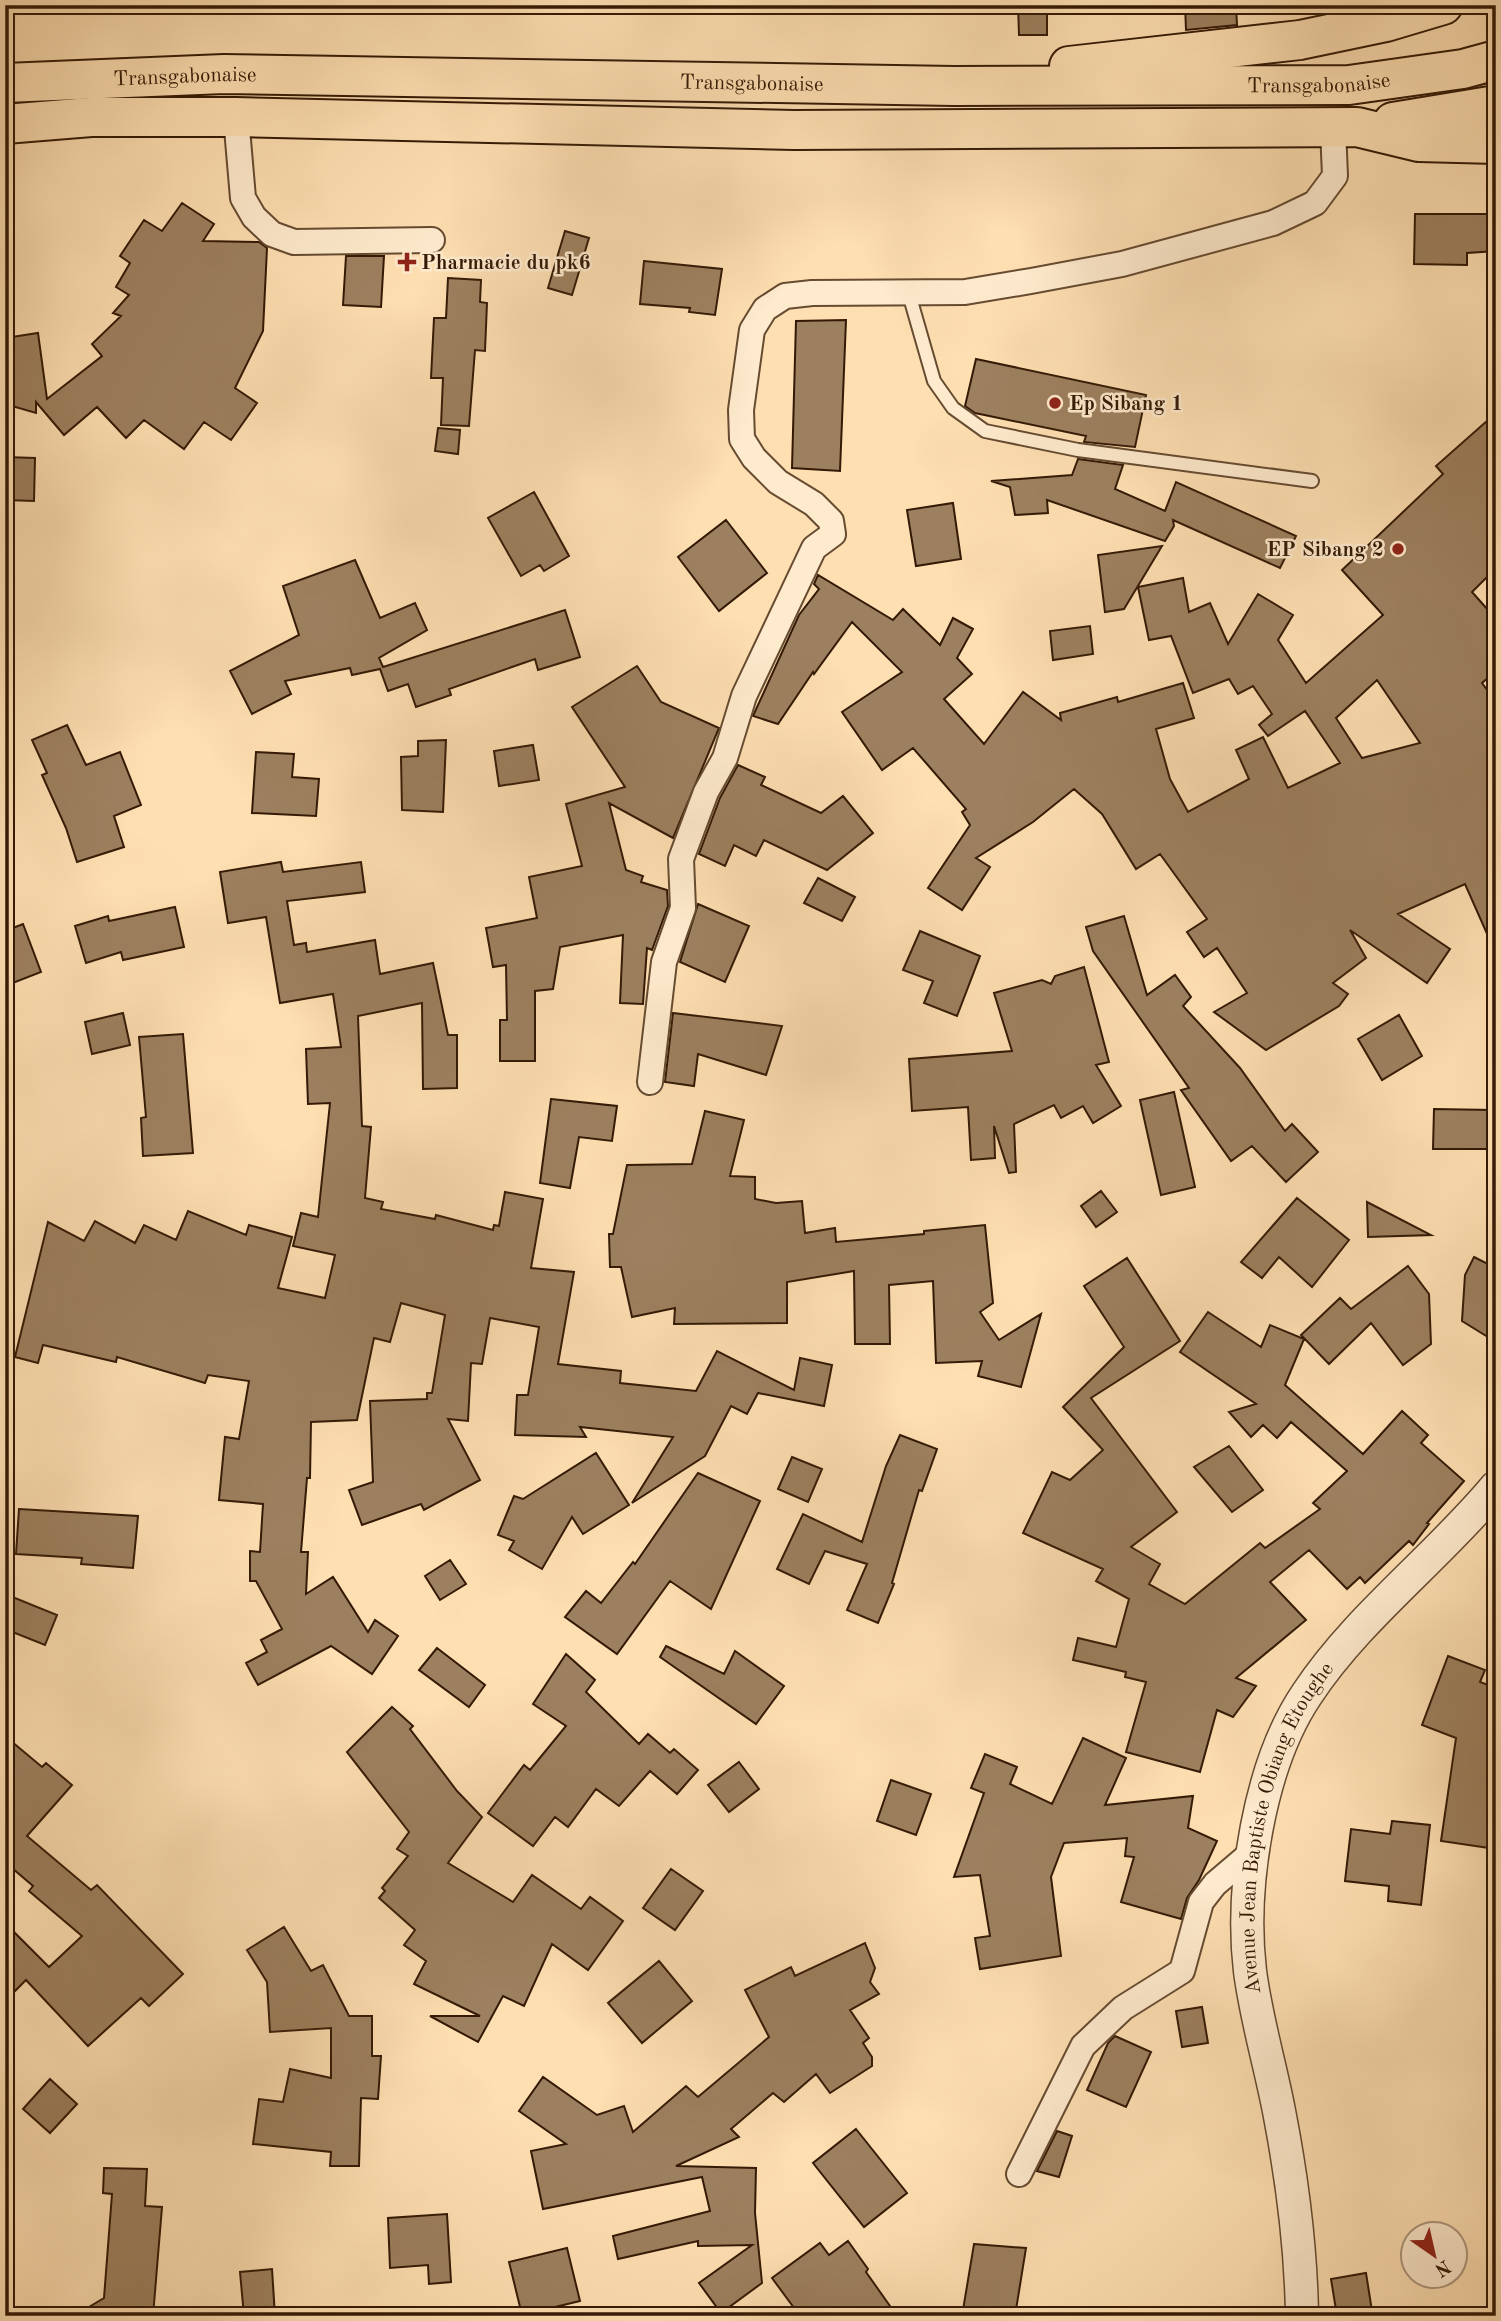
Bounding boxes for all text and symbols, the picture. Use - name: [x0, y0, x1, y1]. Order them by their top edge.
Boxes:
- street label: Transgabonaise: [113, 65, 257, 91]
- street label: Transgabonaise: [1247, 70, 1392, 98]
- street label: Transgabonaise: [680, 72, 824, 96]
- place label: Pharmacie du pk6: [421, 253, 591, 274]
- marker: Pharmacie du pk6: [399, 254, 415, 270]
- place label: Ep Sibang 1: [1069, 394, 1183, 415]
- marker: Ep Sibang 1: [1047, 395, 1063, 411]
- place label: EP Sibang 2: [1267, 540, 1384, 561]
- marker: EP Sibang 2: [1390, 541, 1406, 557]
- street label: Avenue Jean Baptiste Obiang Etoughe: [1238, 1659, 1338, 1996]
- north arrow: [1400, 2220, 1470, 2290]
- text: N: [1430, 2255, 1453, 2279]

